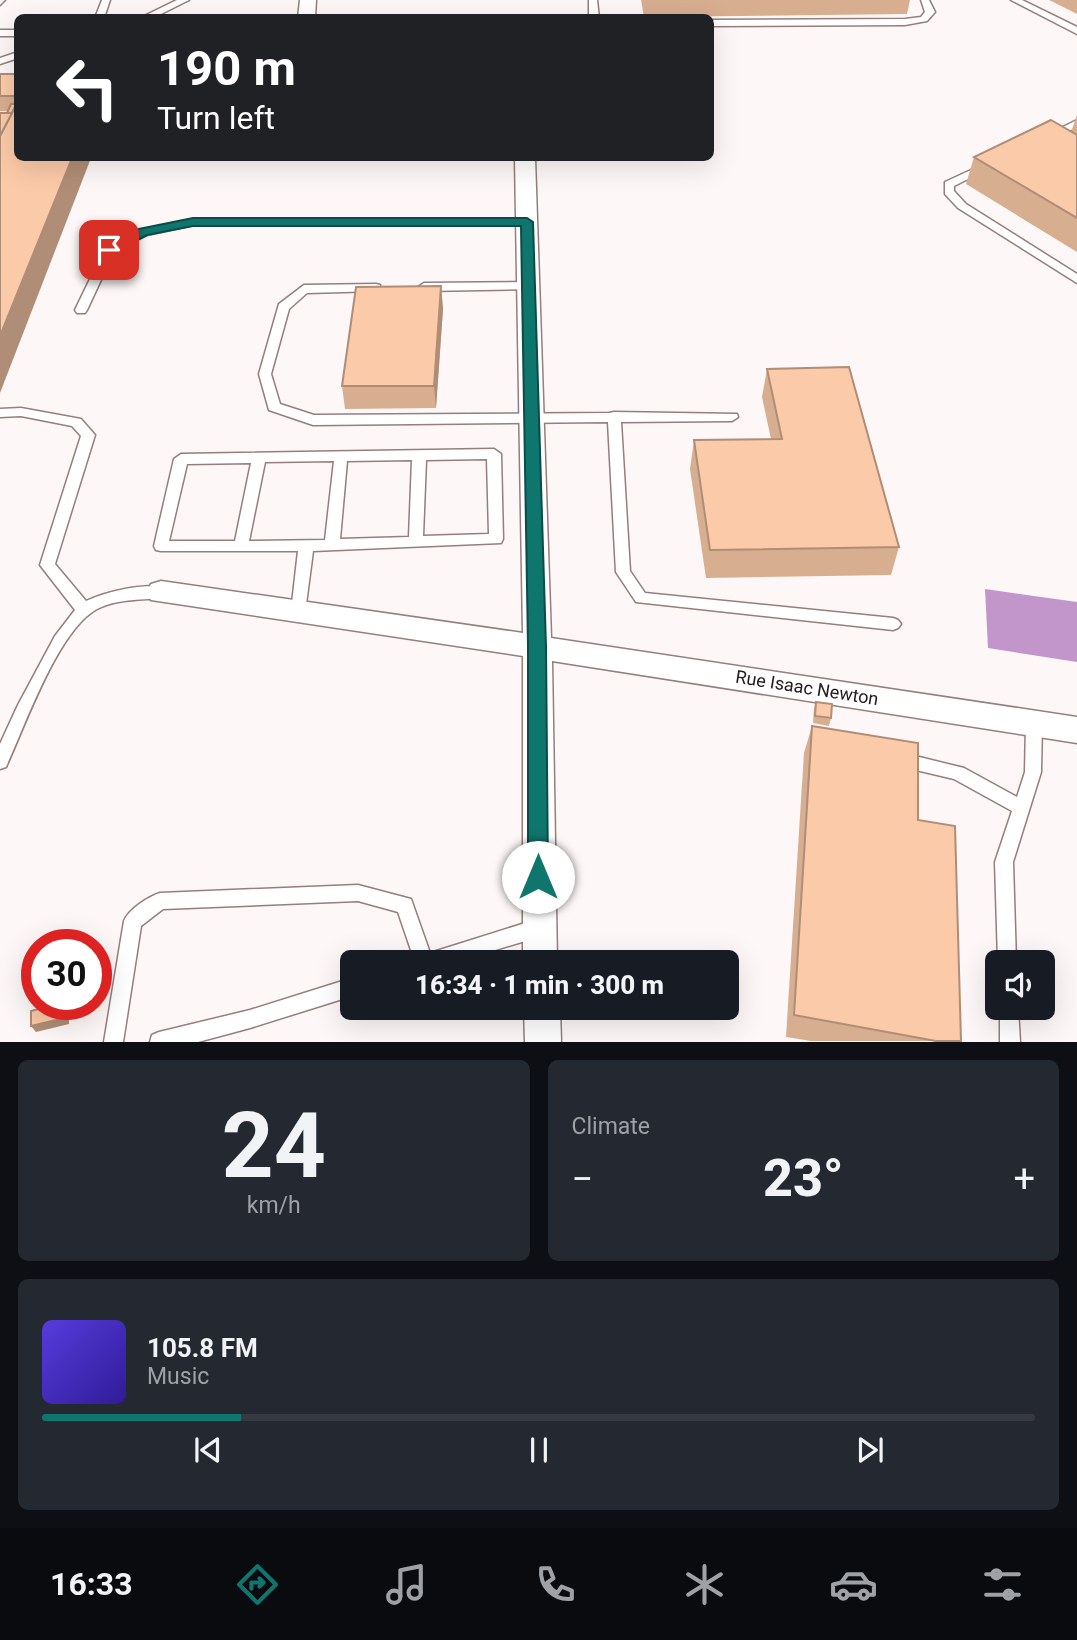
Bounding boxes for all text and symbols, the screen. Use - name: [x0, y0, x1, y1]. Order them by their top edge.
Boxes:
- text: 190 m: [157, 40, 296, 97]
- icon: left: [42, 42, 133, 133]
- text: Turn left: [157, 99, 275, 137]
- pin: [79, 220, 139, 280]
- icon: arrive: [90, 231, 128, 269]
- street label: Rue Isaac Newton: [734, 666, 880, 709]
- position arrow: [501, 840, 575, 914]
- speed limit sign: 30: [21, 929, 112, 1020]
- map controls: [985, 950, 1055, 1020]
- button: sound: [985, 950, 1055, 1020]
- text: 16:34 · 1 min · 300 m: [415, 970, 664, 1000]
- text: 24: [222, 1093, 326, 1199]
- text: Climate: [572, 1113, 650, 1140]
- text: 23°: [763, 1148, 844, 1209]
- text: −: [572, 1157, 593, 1201]
- text: +: [1013, 1157, 1035, 1201]
- text: km/h: [247, 1192, 301, 1219]
- text: 105.8 FM: [147, 1333, 258, 1363]
- text: Music: [147, 1363, 209, 1390]
- icon: previous: [189, 1431, 227, 1469]
- icon: pause: [520, 1431, 558, 1469]
- icon: next: [851, 1431, 889, 1469]
- icon: directions: [233, 1560, 282, 1609]
- icon: music: [382, 1560, 431, 1609]
- icon: phone: [531, 1560, 580, 1609]
- icon: climate: [680, 1560, 729, 1609]
- icon: car: [829, 1560, 878, 1609]
- icon: filters: [978, 1560, 1027, 1609]
- text: 16:33: [50, 1565, 132, 1603]

